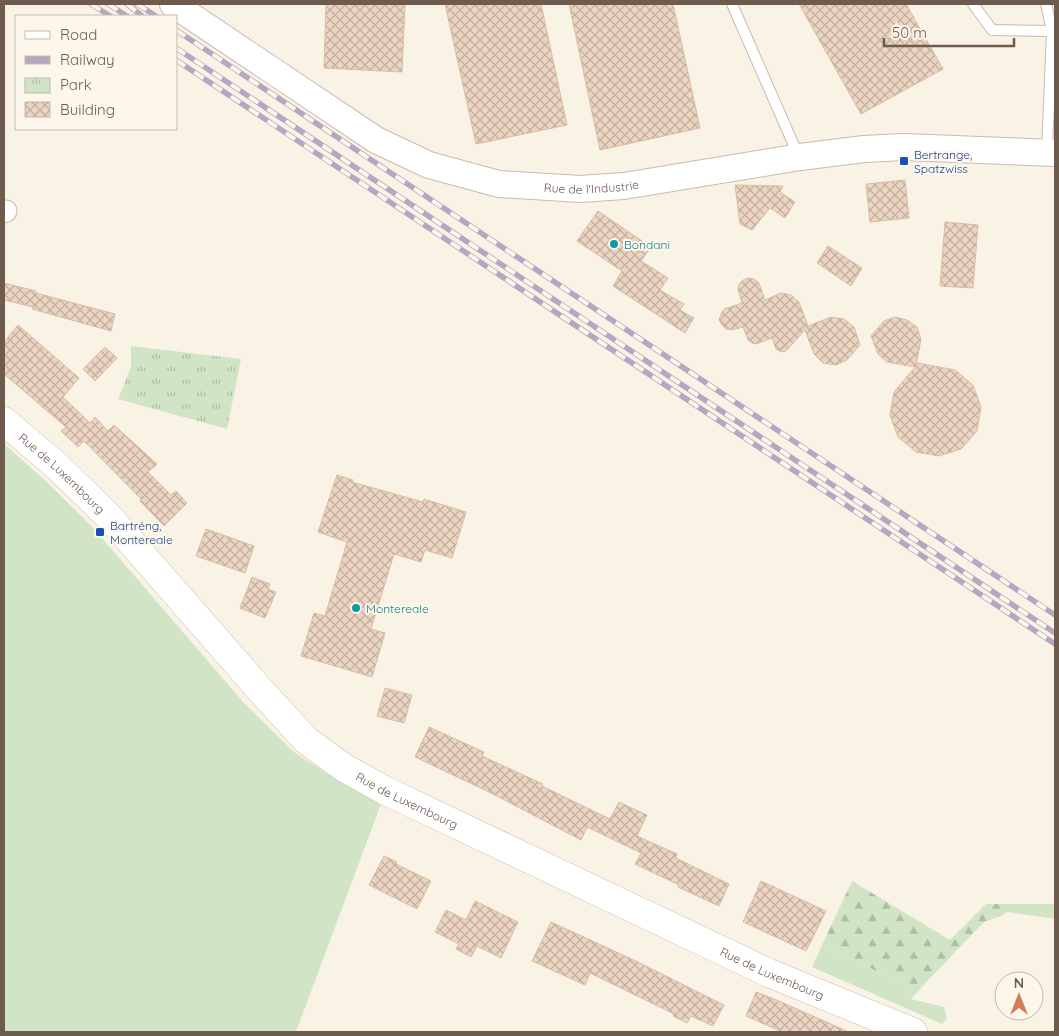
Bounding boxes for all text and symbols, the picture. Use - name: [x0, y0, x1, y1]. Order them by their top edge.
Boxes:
- legend: [15, 15, 178, 130]
- scale bar: [884, 15, 1014, 47]
- text: 50 m: [892, 23, 927, 42]
- text: Road: [60, 25, 97, 44]
- text: Railway: [60, 50, 115, 69]
- text: Park: [60, 75, 92, 94]
- text: Building: [60, 100, 115, 119]
- place label: Bertrange, Spatzwiss: [914, 147, 972, 176]
- marker: Bertrange, Spatzwiss: [898, 155, 910, 167]
- street label: Rue de l'Industrie: [543, 176, 640, 197]
- place label: Bondani: [624, 237, 670, 252]
- marker: Bondani: [608, 238, 620, 250]
- street label: Rue de Luxembourg: [16, 430, 108, 517]
- place label: Bartréng, Montereale: [110, 518, 173, 547]
- marker: Bartréng, Montereale: [94, 526, 106, 538]
- place label: Montereale: [366, 601, 429, 616]
- marker: Montereale: [350, 602, 362, 614]
- street label: Rue de Luxembourg: [353, 768, 461, 832]
- street label: Rue de Luxembourg: [718, 943, 826, 1002]
- north arrow: [994, 971, 1044, 1021]
- text: N: [1014, 974, 1024, 992]

